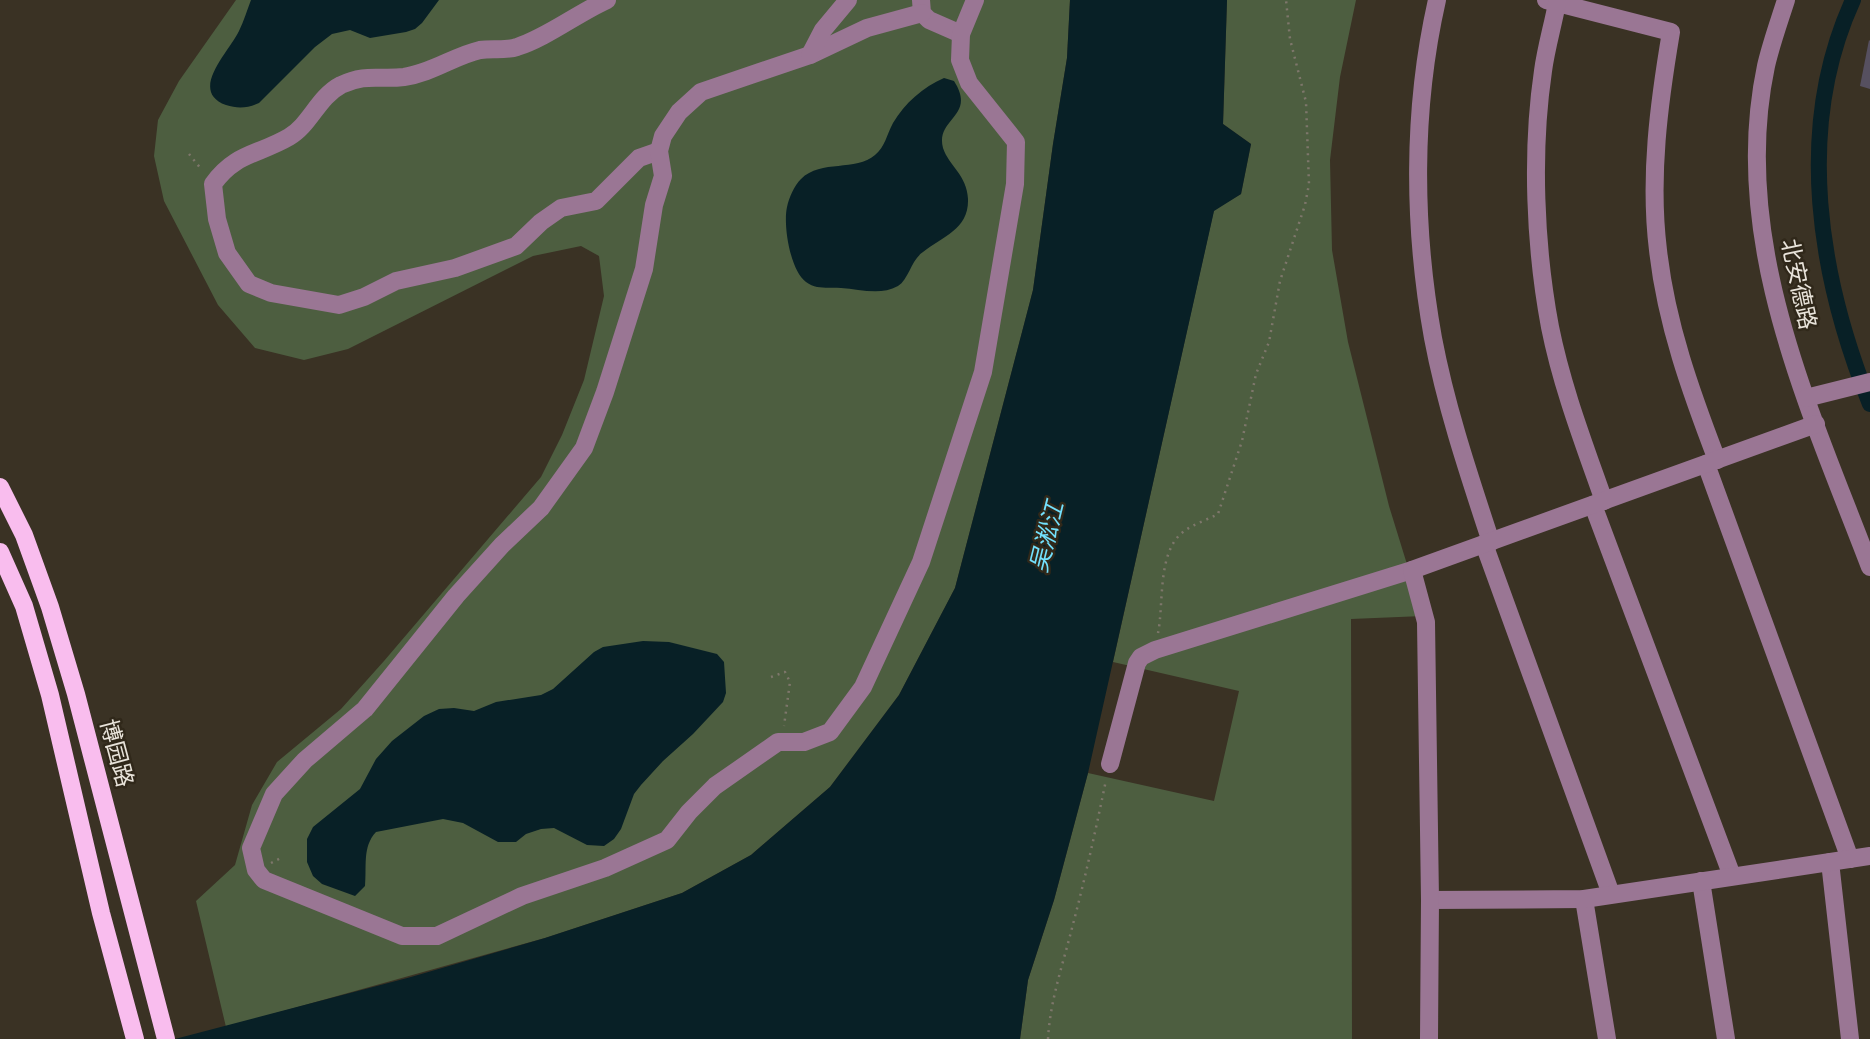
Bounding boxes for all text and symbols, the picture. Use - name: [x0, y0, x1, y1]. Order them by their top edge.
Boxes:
- street label: 北安德路: [1775, 236, 1824, 332]
- water label: 吴淞江: [1022, 495, 1071, 576]
- street label: 博园路: [94, 716, 141, 790]

